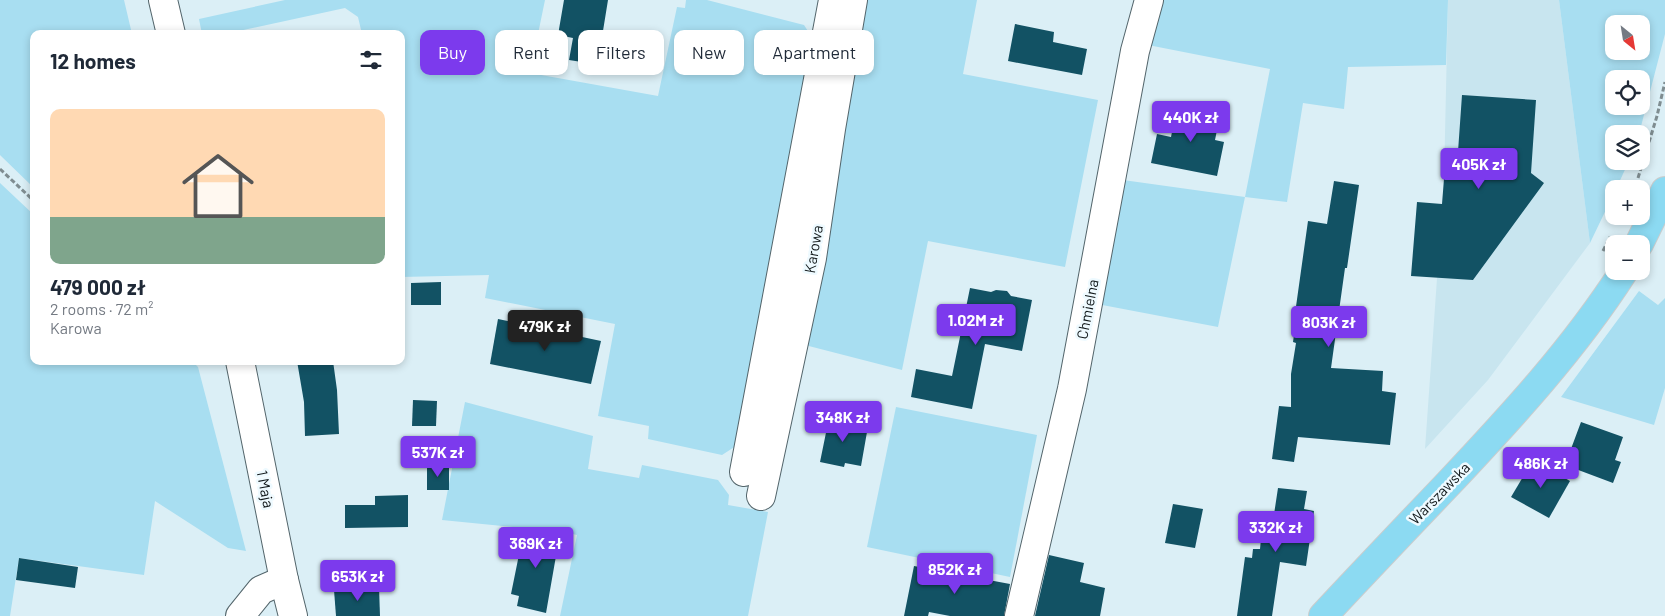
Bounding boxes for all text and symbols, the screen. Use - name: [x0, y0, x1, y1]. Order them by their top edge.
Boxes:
- north arrow: [1605, 15, 1650, 60]
- map controls: [1605, 15, 1650, 280]
- chip: Buy: [420, 30, 485, 75]
- chip: Rent: [495, 30, 568, 75]
- chip: Filters: [578, 30, 664, 75]
- chip: New: [674, 30, 744, 75]
- chip: Apartment: [754, 30, 874, 75]
- icon: filters: [357, 46, 385, 74]
- text: 12 homes: [50, 48, 136, 73]
- button: locate: [1605, 70, 1650, 115]
- pin: 440K zł: [1145, 100, 1237, 143]
- text: 440K zł: [1163, 107, 1219, 126]
- button: layers: [1605, 125, 1650, 170]
- icon: home: [173, 141, 263, 231]
- pin: 405K zł: [1433, 148, 1525, 190]
- text: 405K zł: [1452, 154, 1506, 173]
- button: +: [1605, 180, 1650, 225]
- street label: Karowa: [800, 224, 826, 274]
- button: −: [1605, 235, 1650, 280]
- text: 479 000 zł: [50, 274, 146, 299]
- street label: Chmielna: [1072, 278, 1102, 340]
- text: 2 rooms · 72 m²: [50, 299, 153, 318]
- pin: 1.02M zł: [924, 304, 1028, 346]
- pin: 803K zł: [1283, 306, 1375, 348]
- pin: 479K zł: [499, 310, 591, 352]
- text: 1.02M zł: [948, 310, 1004, 329]
- text: 803K zł: [1302, 312, 1356, 331]
- text: 479K zł: [519, 316, 571, 335]
- text: Karowa: [50, 318, 102, 337]
- pin: 348K zł: [797, 400, 889, 443]
- text: 348K zł: [816, 407, 870, 426]
- pin: 537K zł: [392, 436, 484, 478]
- text: 537K zł: [412, 442, 464, 461]
- pin: 486K zł: [1495, 446, 1587, 489]
- text: 486K zł: [1514, 453, 1568, 472]
- street label: Warszawska: [1405, 458, 1473, 528]
- street label: 1 Maja: [254, 469, 278, 509]
- pin: 332K zł: [1230, 510, 1322, 553]
- text: 332K zł: [1249, 517, 1303, 536]
- pin: 369K zł: [490, 526, 582, 569]
- text: 369K zł: [509, 533, 563, 552]
- pin: 852K zł: [909, 552, 1001, 595]
- text: 852K zł: [928, 559, 982, 578]
- pin: 653K zł: [312, 560, 404, 602]
- text: 653K zł: [331, 566, 385, 585]

